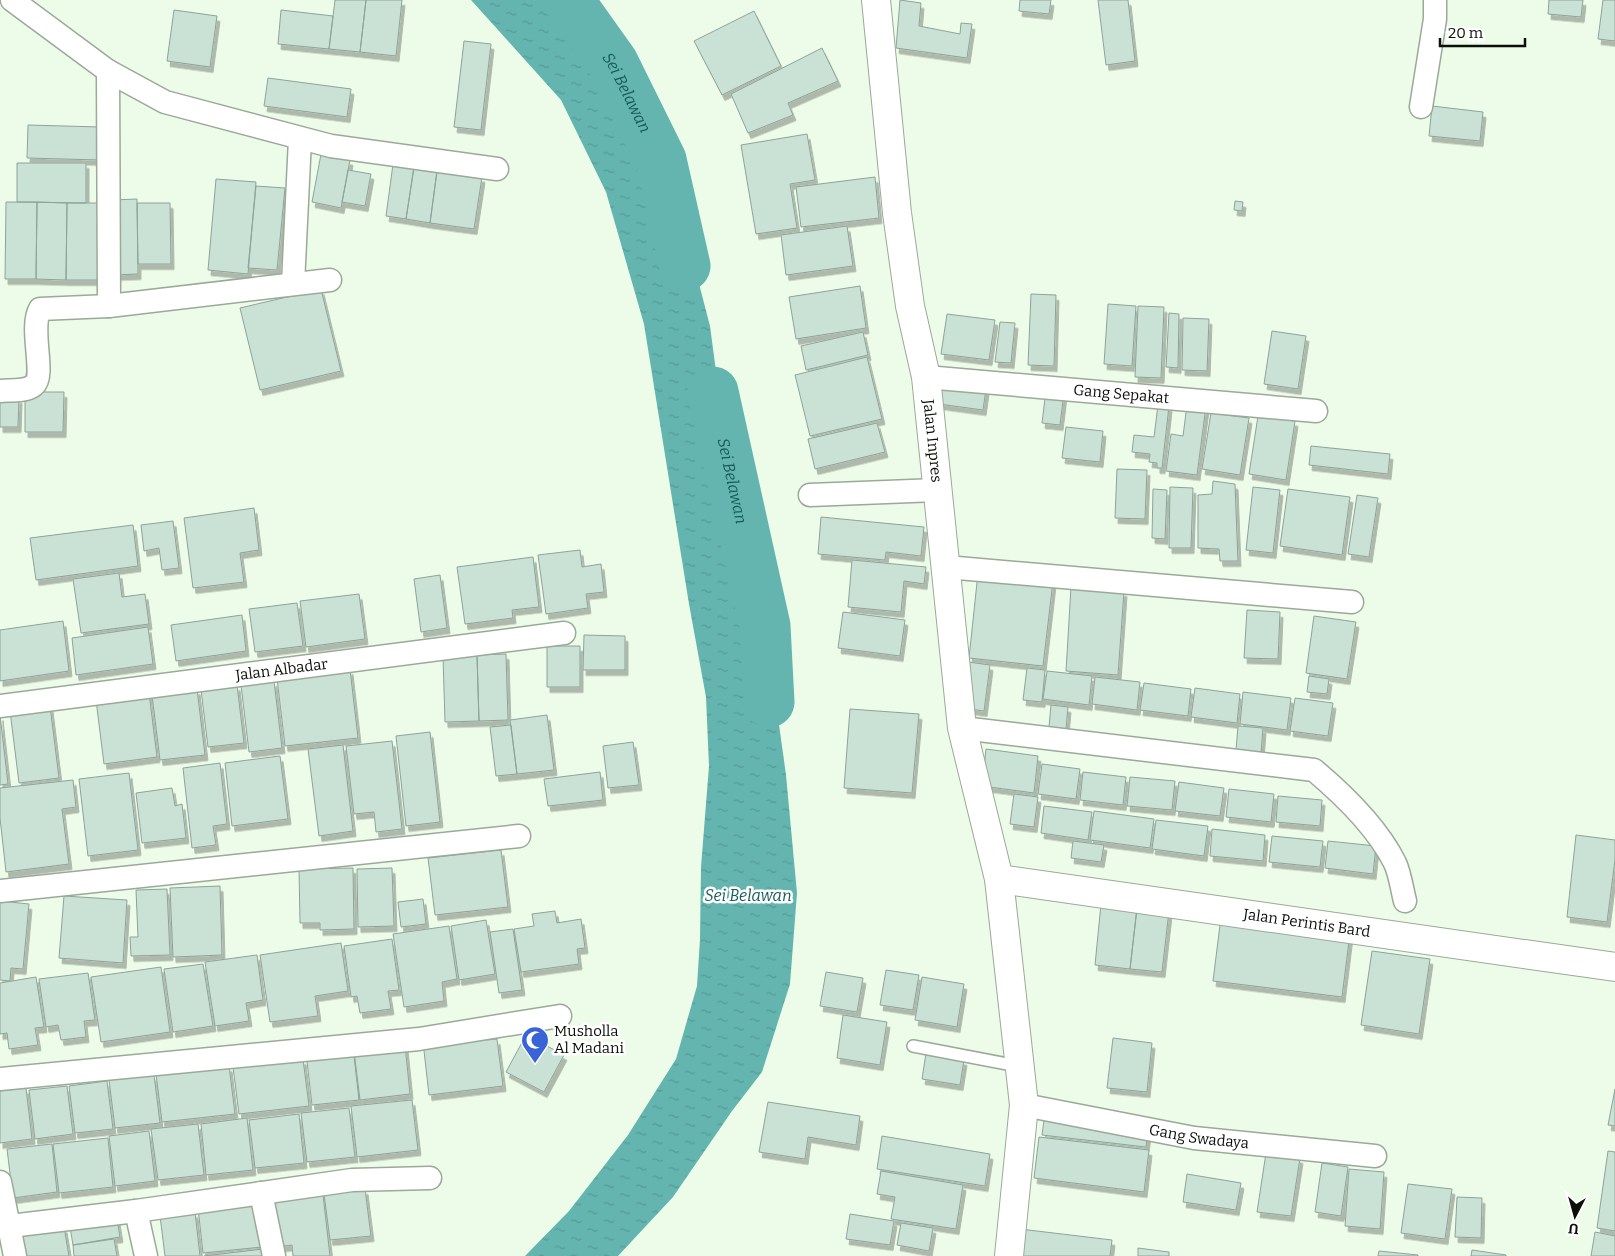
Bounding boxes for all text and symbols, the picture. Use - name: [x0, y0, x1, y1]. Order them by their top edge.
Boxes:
- scale bar: [1440, 15, 1525, 47]
- text: 20 m: [1448, 24, 1484, 42]
- water label: Sei Belawan: [599, 48, 655, 136]
- street label: Gang Sepakat: [1073, 381, 1170, 407]
- street label: Jalan Inpres: [919, 398, 946, 483]
- water label: Sei Belawan: [714, 436, 751, 525]
- street label: Jalan Albadar: [233, 655, 329, 685]
- water label: Sei Belawan: [704, 886, 792, 905]
- street label: Jalan Perintis Bard: [1241, 905, 1372, 941]
- place label: Musholla Al Madani: [554, 1022, 624, 1057]
- mosque icon: Musholla Al Madani: [520, 1025, 550, 1064]
- street label: Gang Swadaya: [1148, 1120, 1250, 1152]
- north arrow: [1550, 1191, 1600, 1241]
- text: U: [1567, 1219, 1580, 1237]

